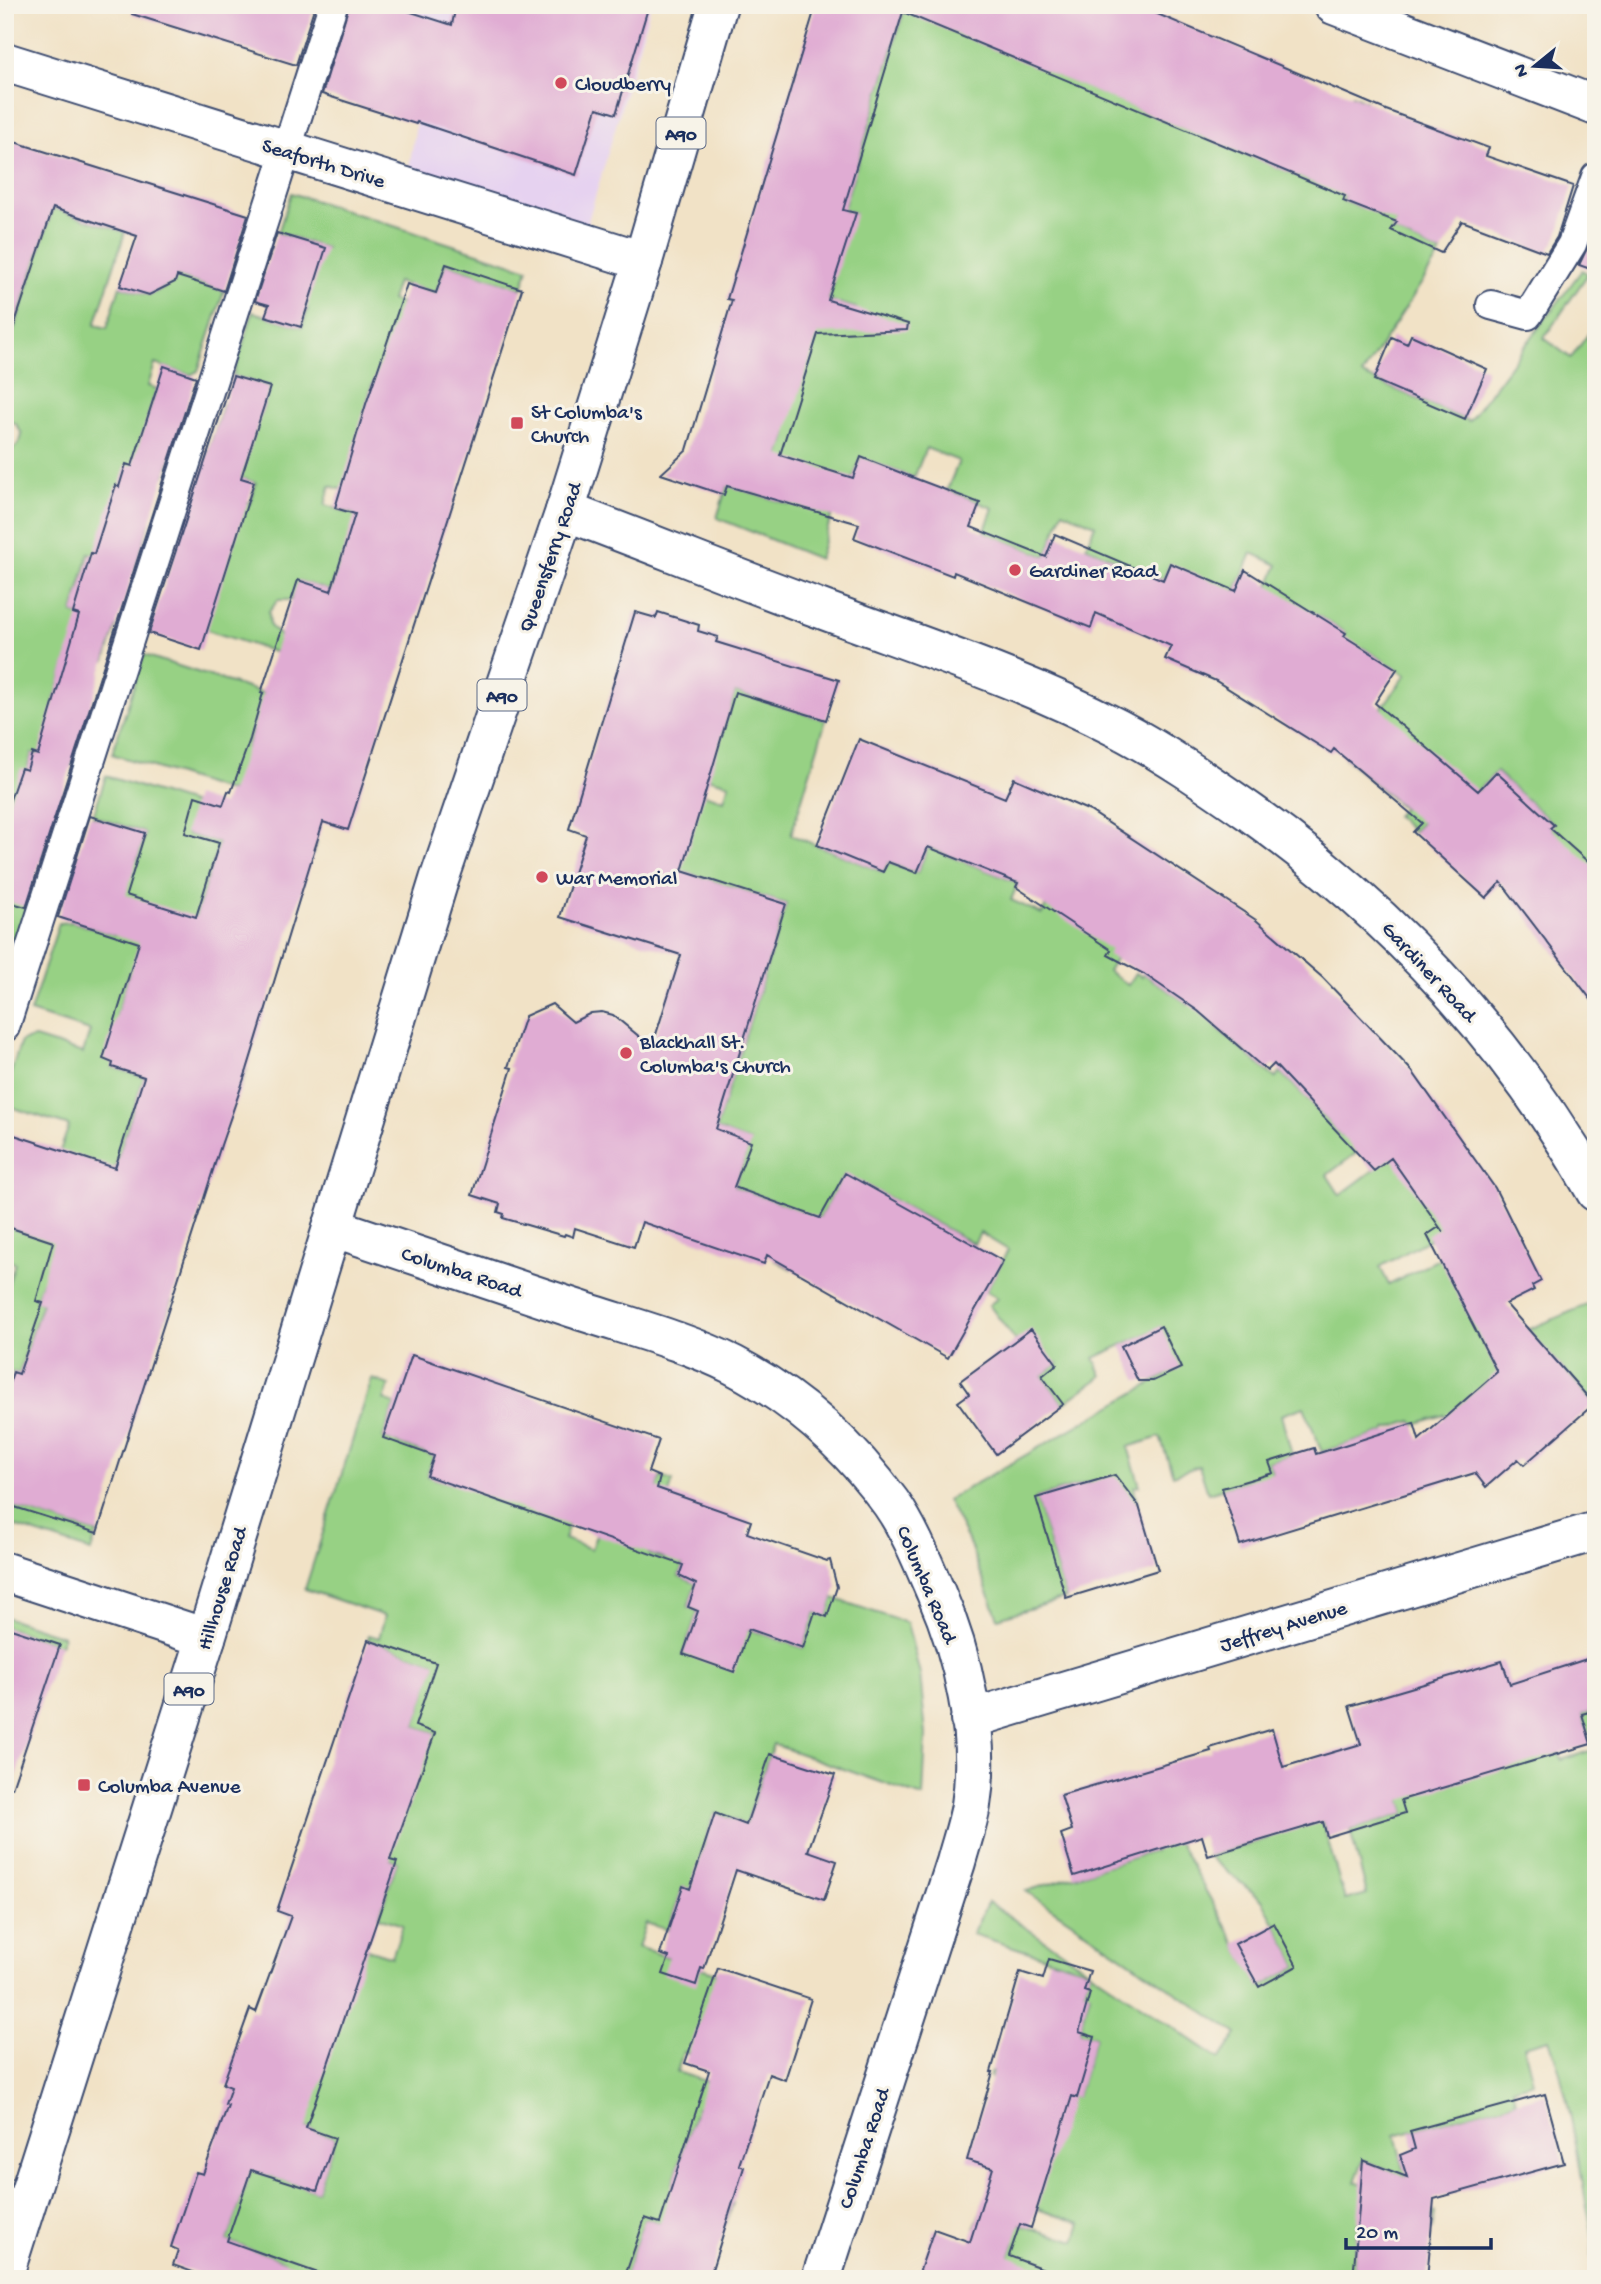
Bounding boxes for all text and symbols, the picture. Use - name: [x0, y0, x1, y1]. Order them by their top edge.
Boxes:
- north arrow: [1500, 32, 1570, 102]
- text: N: [1509, 61, 1535, 80]
- place label: Cloudberry: [575, 74, 671, 99]
- marker: Cloudberry: [553, 75, 569, 91]
- road number: A90: [656, 118, 706, 148]
- street label: Seaforth Drive: [258, 135, 389, 196]
- place label: St Columba's Church: [531, 402, 643, 451]
- marker: St Columba's Church: [509, 415, 525, 431]
- street label: Queensferry Road: [515, 478, 590, 636]
- place label: Gardiner Road: [1029, 561, 1159, 586]
- marker: Gardiner Road: [1007, 562, 1023, 578]
- road number: A90: [477, 680, 526, 710]
- place label: War Memorial: [556, 868, 677, 893]
- marker: War Memorial: [534, 869, 550, 885]
- street label: Gardiner Road: [1375, 918, 1481, 1030]
- place label: Blackhall St. Columba's Church: [639, 1032, 791, 1081]
- marker: Blackhall St. Columba's Church: [618, 1045, 634, 1061]
- street label: Columba Road: [397, 1243, 526, 1306]
- street label: Hillhouse Road: [194, 1523, 255, 1654]
- street label: Columba Road: [889, 1523, 961, 1649]
- street label: Jeffrey Avenue: [1217, 1597, 1352, 1660]
- road number: A90: [164, 1674, 214, 1704]
- place label: Columba Avenue: [98, 1776, 242, 1801]
- marker: Columba Avenue: [76, 1777, 92, 1793]
- street label: Columba Road: [835, 2084, 898, 2213]
- scale bar: [1346, 2207, 1491, 2251]
- text: 20 m: [1356, 2222, 1398, 2247]

